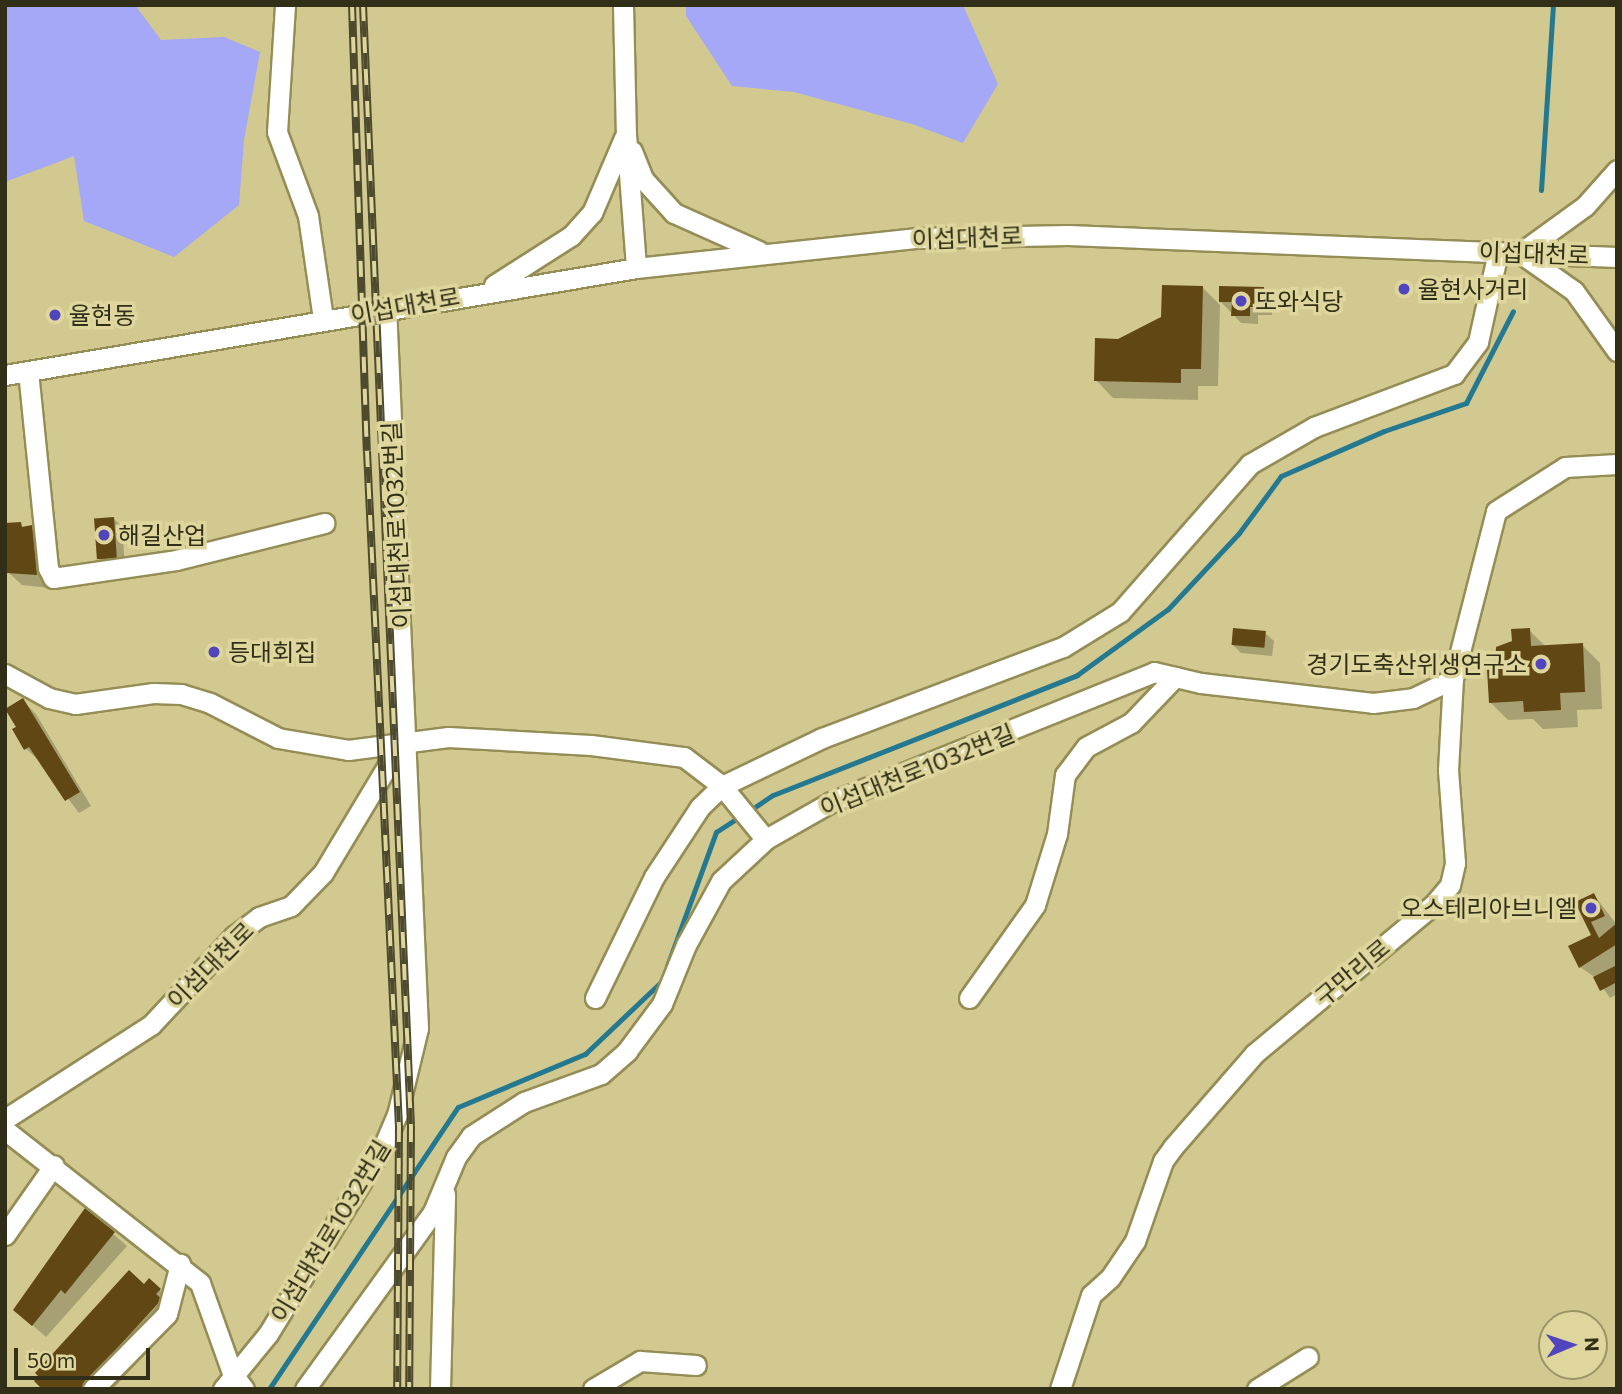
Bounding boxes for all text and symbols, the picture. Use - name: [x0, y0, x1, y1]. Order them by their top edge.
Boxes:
- street label: 이섭대천로: [911, 221, 1023, 253]
- street label: 이섭대천로: [1478, 237, 1590, 269]
- place label: 율현사거리: [1418, 275, 1528, 303]
- street label: 이섭대천로: [348, 281, 462, 329]
- marker: 율현사거리: [1396, 281, 1412, 297]
- place label: 또와식당: [1255, 287, 1343, 315]
- marker: 또와식당: [1233, 293, 1249, 309]
- place label: 율현동: [69, 301, 135, 329]
- marker: 율현동: [47, 307, 63, 323]
- street label: 이섭대천로1032번길: [376, 421, 416, 629]
- place label: 해길산업: [118, 521, 206, 549]
- marker: 해길산업: [96, 527, 112, 543]
- place label: 등대회집: [228, 638, 316, 666]
- marker: 등대회집: [206, 644, 222, 660]
- place label: 경기도축산위생연구소: [1306, 650, 1527, 678]
- marker: 경기도축산위생연구소: [1533, 656, 1549, 672]
- street label: 이섭대천로1032번길: [815, 718, 1019, 822]
- place label: 오스테리아브니엘: [1400, 894, 1577, 922]
- marker: 오스테리아브니엘: [1583, 900, 1599, 916]
- street label: 이섭대천로: [161, 916, 259, 1014]
- street label: 구만리로: [1309, 933, 1395, 1011]
- street label: 이섭대천로1032번길: [264, 1135, 396, 1327]
- north arrow: [1538, 1310, 1608, 1380]
- scale bar: [18, 1334, 154, 1378]
- text: N: [1581, 1337, 1604, 1352]
- text: 50 m: [27, 1347, 75, 1372]

